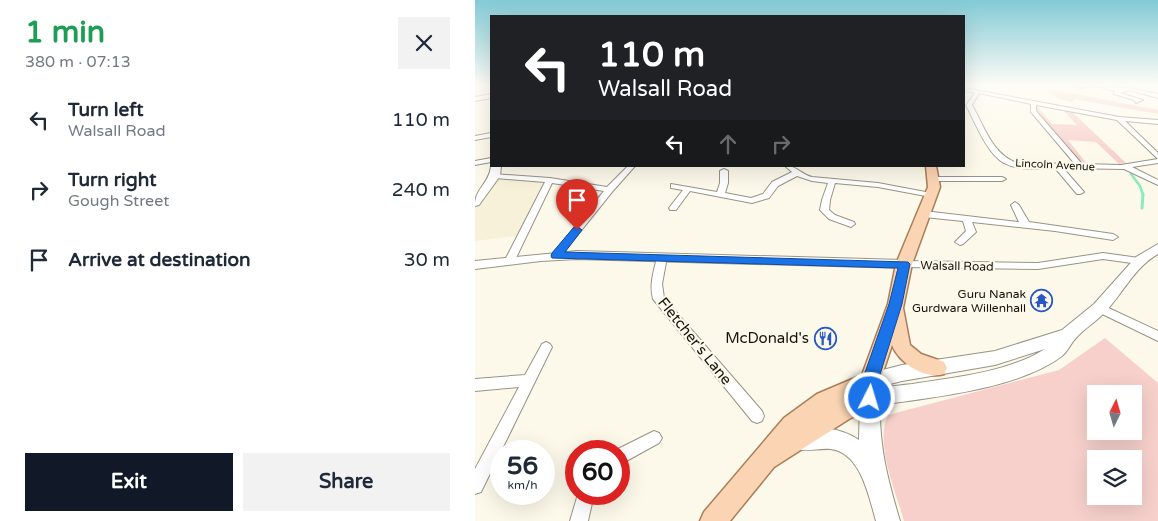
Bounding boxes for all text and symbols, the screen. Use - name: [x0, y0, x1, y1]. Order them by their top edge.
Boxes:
- text: 1 min: [25, 14, 105, 51]
- button: close: [398, 17, 450, 69]
- text: 110 m: [598, 34, 705, 76]
- icon: left: [515, 35, 580, 100]
- text: 380 m · 07:13: [25, 52, 131, 72]
- text: Walsall Road: [598, 76, 732, 102]
- text: Turn left: [68, 99, 144, 121]
- icon: left: [25, 106, 53, 134]
- text: 110 m: [392, 109, 450, 131]
- text: Walsall Road: [68, 121, 166, 141]
- icon: left: [661, 130, 689, 158]
- icon: ahead: [714, 130, 742, 158]
- icon: right: [767, 130, 795, 158]
- street label: Lincoln Avenue: [1015, 156, 1095, 174]
- text: Turn right: [68, 169, 156, 191]
- icon: right: [25, 176, 53, 204]
- text: 240 m: [392, 179, 450, 201]
- pin: [556, 179, 598, 230]
- icon: arrive: [563, 186, 591, 214]
- text: Gough Street: [68, 191, 169, 211]
- icon: arrive: [25, 246, 53, 274]
- text: Arrive at destination: [68, 249, 251, 271]
- text: 30 m: [404, 249, 450, 271]
- street label: Walsall Road: [920, 258, 994, 274]
- place label: Guru Nanak Gurdwara Willenhall: [912, 287, 1026, 315]
- temple icon: Guru Nanak Gurdwara Willenhall: [1030, 289, 1054, 313]
- street label: Fletcher's Lane: [654, 294, 736, 388]
- restaurant icon: McDonald's: [813, 326, 837, 350]
- place label: McDonald's: [725, 329, 809, 347]
- position arrow: [843, 371, 895, 423]
- north arrow: [1087, 385, 1143, 440]
- map controls: [1087, 385, 1142, 505]
- speed limit sign: 60: [565, 440, 630, 505]
- button: layers: [1087, 450, 1142, 505]
- text: 56: [507, 451, 538, 481]
- button: Exit: [25, 453, 233, 511]
- button: Share: [243, 453, 450, 511]
- text: km/h: [507, 478, 538, 492]

